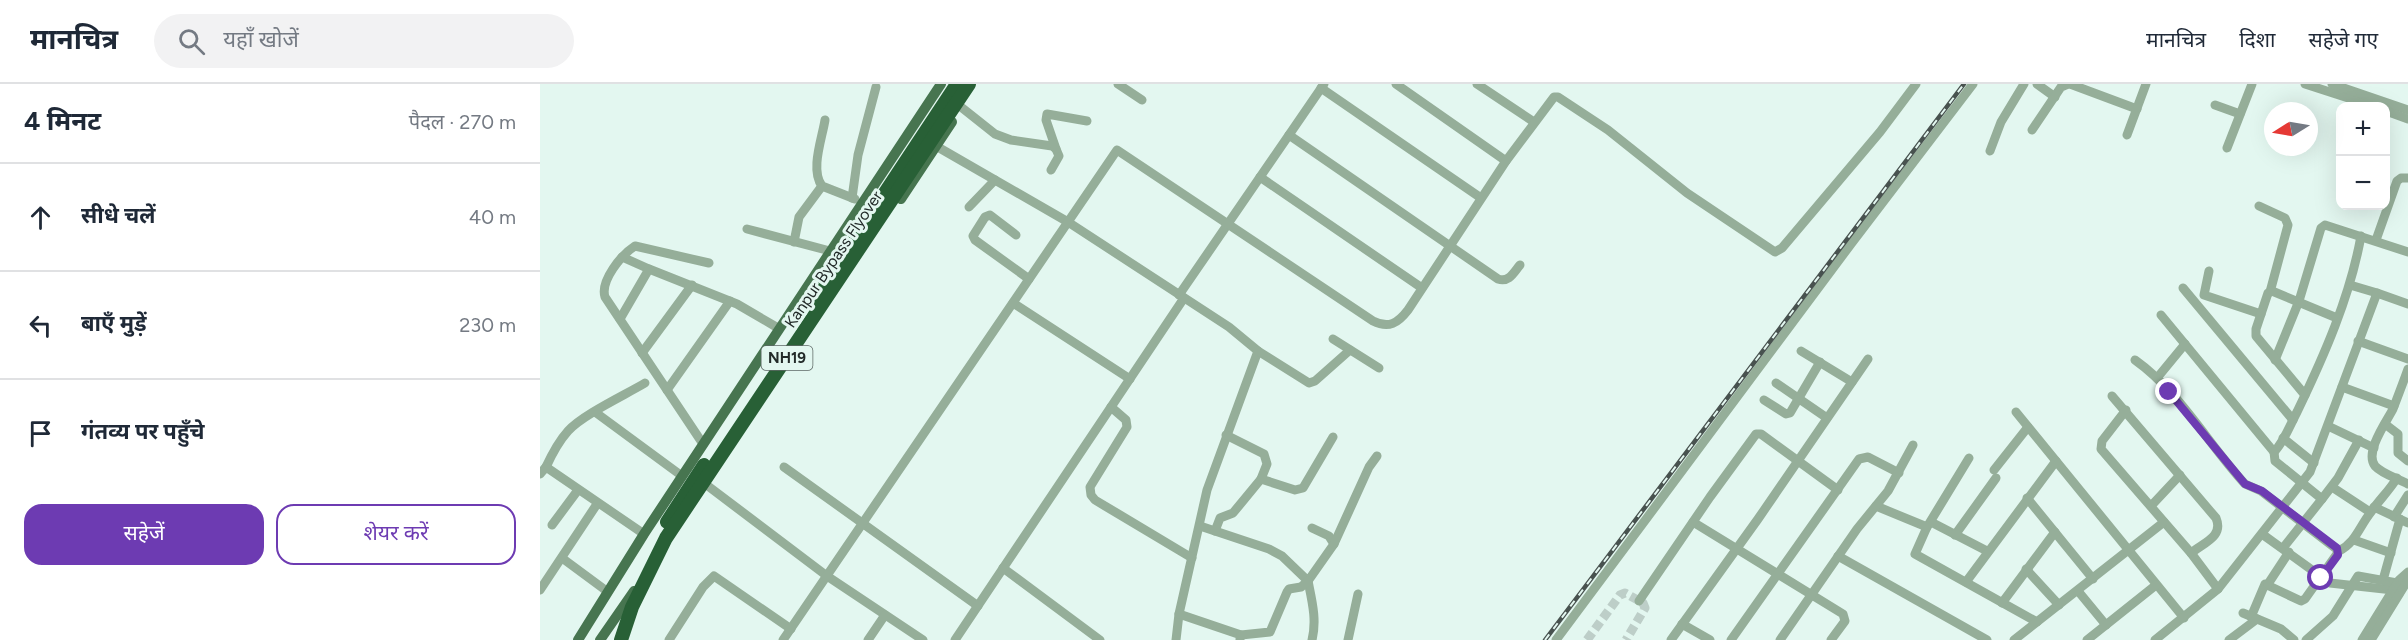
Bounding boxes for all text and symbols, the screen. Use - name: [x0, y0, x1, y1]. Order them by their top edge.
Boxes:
- search box: [154, 14, 574, 68]
- text: मानचित्र: [30, 22, 118, 56]
- icon: search: [175, 25, 208, 58]
- text: यहाँ खोजें: [223, 26, 299, 53]
- text: मानचित्र: [2146, 27, 2206, 52]
- text: दिशा: [2239, 27, 2275, 52]
- text: सहेजे गए: [2308, 27, 2378, 52]
- north arrow: [2264, 102, 2318, 156]
- map controls: [2336, 102, 2390, 210]
- button: +: [2336, 102, 2390, 156]
- text: 4 मिनट: [24, 105, 101, 137]
- text: पैदल · 270 m: [409, 110, 516, 134]
- button: −: [2336, 156, 2390, 210]
- street label: Kanpur Bypass Flyover: [781, 187, 887, 331]
- icon: ahead: [24, 201, 57, 234]
- text: सीधे चलें: [81, 202, 156, 229]
- text: 40 m: [469, 205, 516, 229]
- icon: left: [24, 309, 57, 342]
- text: बाएँ मुड़ें: [81, 310, 147, 337]
- text: 230 m: [459, 313, 516, 337]
- road number: NH19: [762, 346, 812, 370]
- route end: [2155, 378, 2181, 404]
- icon: arrive: [24, 417, 57, 450]
- text: गंतव्य पर पहुँचे: [81, 418, 205, 445]
- button: सहेजें: [24, 504, 264, 565]
- button: शेयर करें: [276, 504, 516, 565]
- route start: [2307, 564, 2333, 590]

